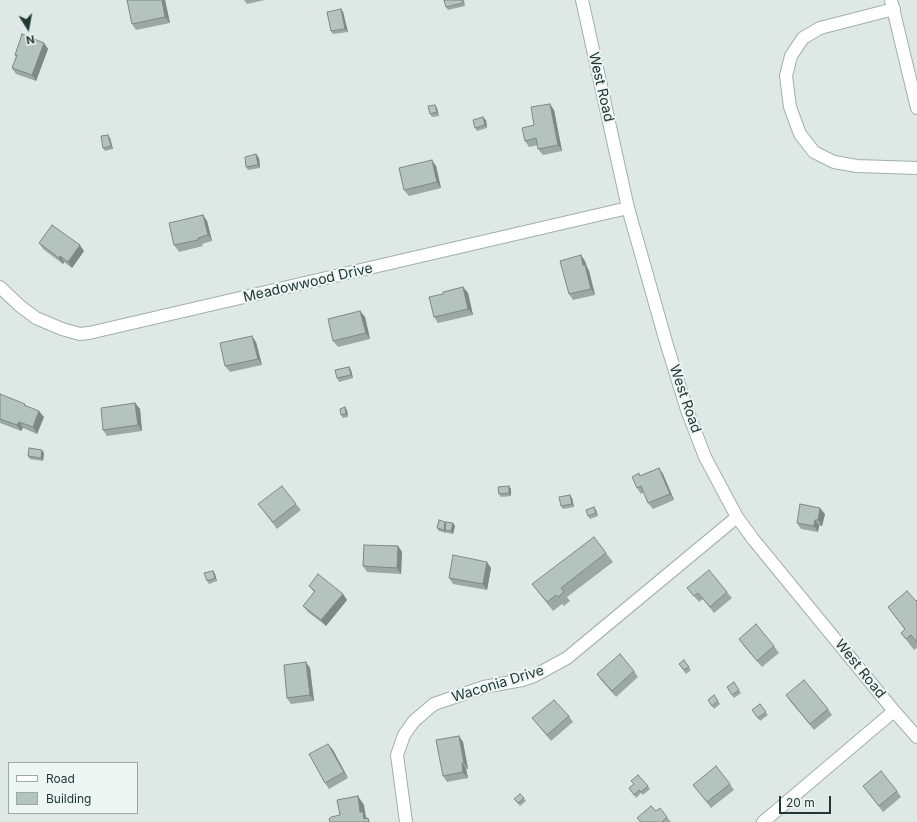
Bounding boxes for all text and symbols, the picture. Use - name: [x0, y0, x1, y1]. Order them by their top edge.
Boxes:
- north arrow: [8, 8, 48, 48]
- text: N: [25, 32, 36, 47]
- street label: West Road: [585, 51, 617, 123]
- street label: Meadowwood Drive: [242, 260, 374, 306]
- street label: West Road: [666, 363, 704, 435]
- street label: West Road: [831, 636, 889, 702]
- street label: Waconia Drive: [450, 662, 546, 706]
- legend: [8, 762, 138, 814]
- text: Road: [46, 771, 75, 786]
- scale bar: [781, 788, 833, 814]
- text: Building: [46, 791, 91, 806]
- text: 20 m: [786, 795, 815, 810]

